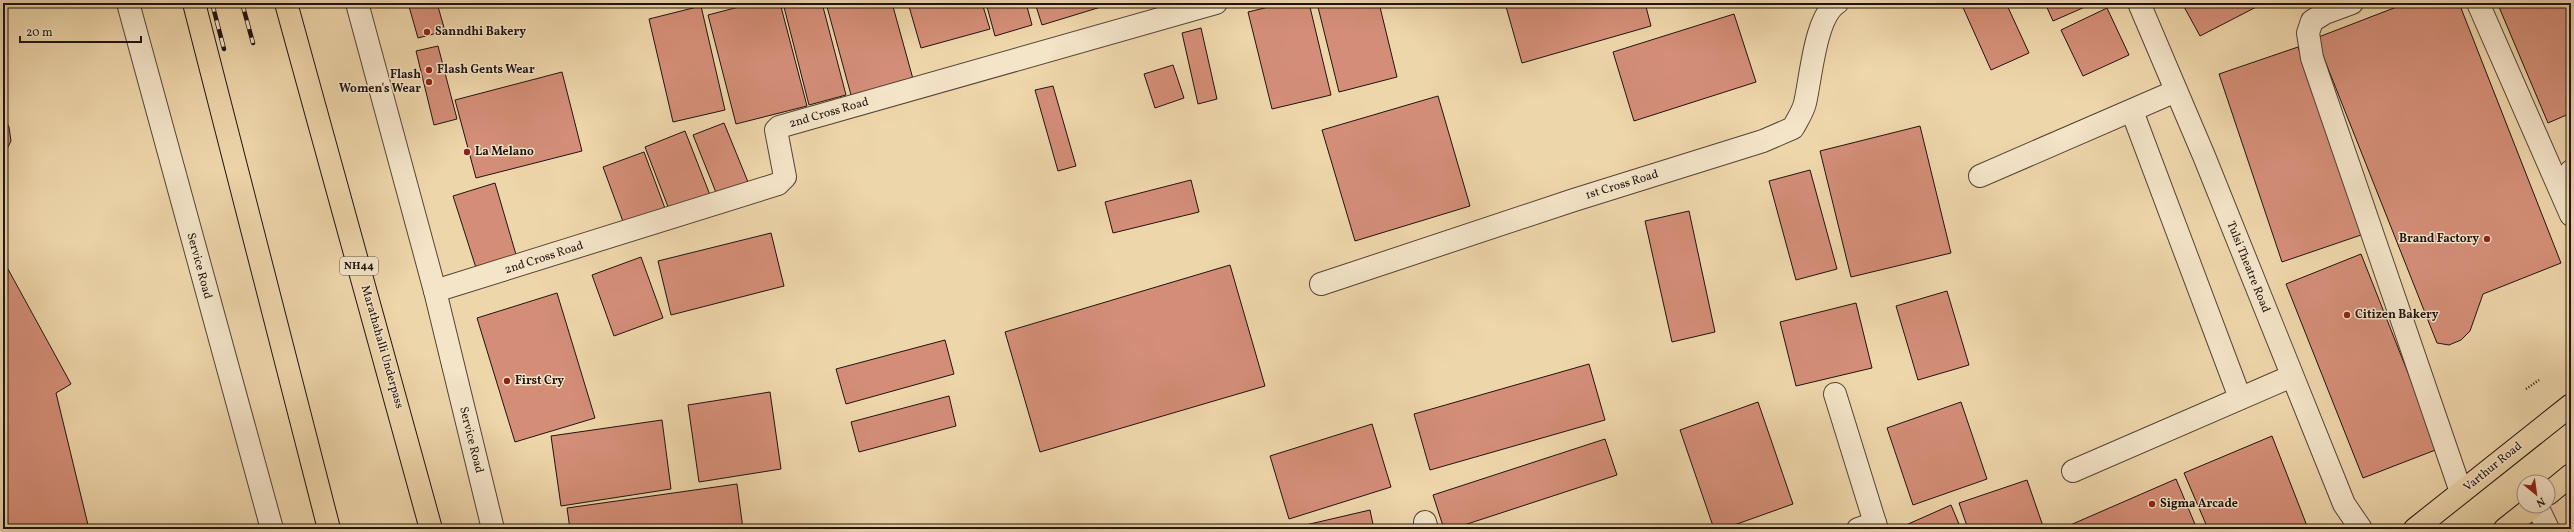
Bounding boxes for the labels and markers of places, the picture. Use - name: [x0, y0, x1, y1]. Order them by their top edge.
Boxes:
- place label: Sanndhi Bakery: [435, 24, 526, 40]
- marker: Sanndhi Bakery: [422, 27, 432, 37]
- place label: Flash Gents Wear: [437, 62, 535, 78]
- marker: Flash Gents Wear: [424, 65, 434, 75]
- place label: Flash Women's Wear: [339, 67, 421, 97]
- marker: Flash Women's Wear: [424, 77, 434, 87]
- place label: La Melano: [475, 144, 534, 160]
- marker: La Melano: [462, 147, 472, 157]
- place label: Brand Factory: [2399, 231, 2479, 247]
- marker: Brand Factory: [2482, 234, 2492, 244]
- place label: Citizen Bakery: [2355, 307, 2439, 323]
- marker: Citizen Bakery: [2342, 310, 2352, 320]
- place label: First Cry: [515, 373, 564, 389]
- marker: First Cry: [502, 376, 512, 386]
- place label: Sigma Arcade: [2160, 496, 2238, 512]
- marker: Sigma Arcade: [2147, 499, 2157, 509]

